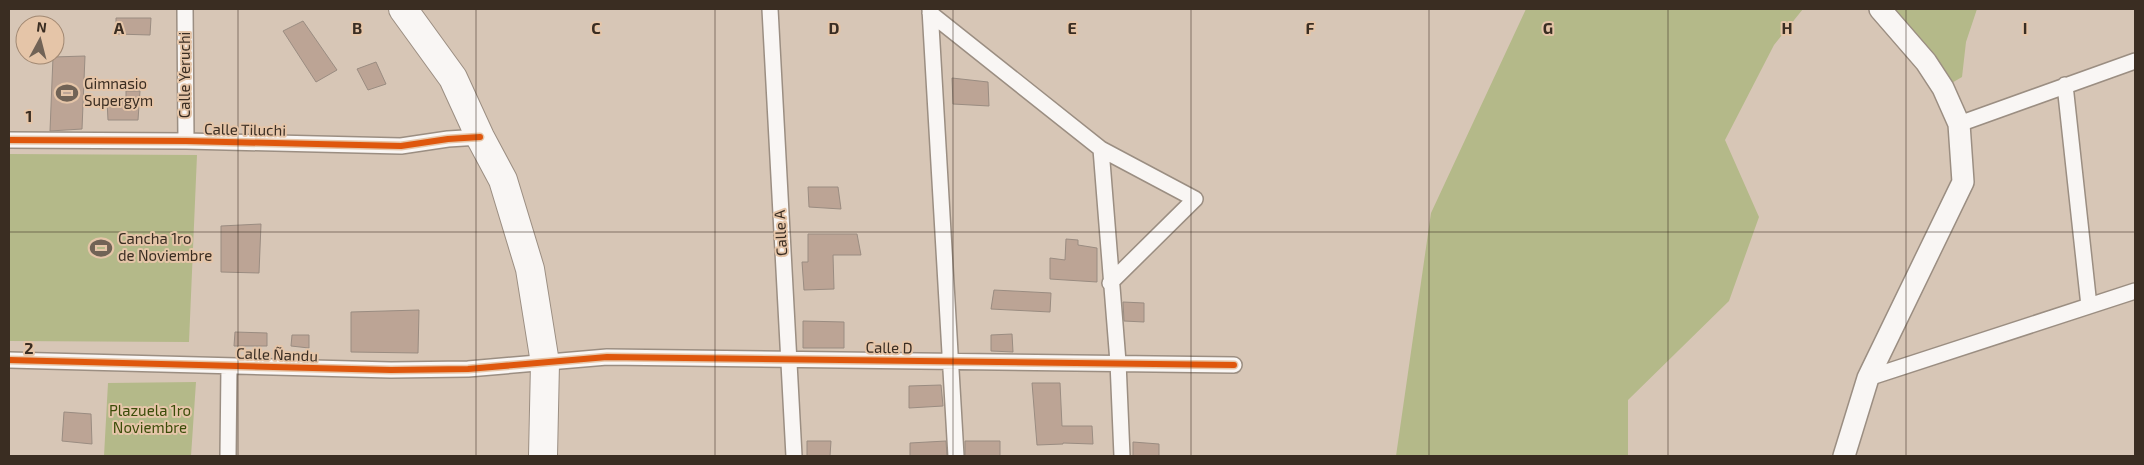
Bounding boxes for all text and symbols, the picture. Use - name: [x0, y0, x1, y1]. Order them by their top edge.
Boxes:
- north arrow: [15, 15, 65, 65]
- text: N: [36, 18, 48, 36]
- text: A: [114, 18, 125, 37]
- text: B: [352, 18, 362, 37]
- text: C: [591, 18, 601, 37]
- text: D: [829, 18, 840, 37]
- text: E: [1067, 18, 1077, 37]
- text: F: [1306, 18, 1315, 37]
- text: G: [1543, 18, 1553, 37]
- text: H: [1781, 18, 1793, 37]
- text: I: [2023, 18, 2027, 37]
- street label: Calle Yeruchi: [175, 32, 193, 118]
- place label: Gimnasio Supergym: [84, 74, 153, 109]
- sports icon: Gimnasio Supergym: [54, 80, 80, 106]
- text: 1: [26, 106, 32, 125]
- street label: Calle Tiluchi: [204, 119, 286, 139]
- street label: Calle A: [770, 209, 790, 257]
- place label: Cancha 1ro de Noviembre: [118, 229, 212, 264]
- sports icon: Cancha 1ro de Noviembre: [88, 235, 114, 261]
- text: 2: [24, 338, 34, 357]
- street label: Calle D: [865, 338, 913, 356]
- street label: Calle Ñandu: [236, 344, 318, 364]
- park label: Plazuela 1ro Noviembre: [109, 401, 191, 436]

